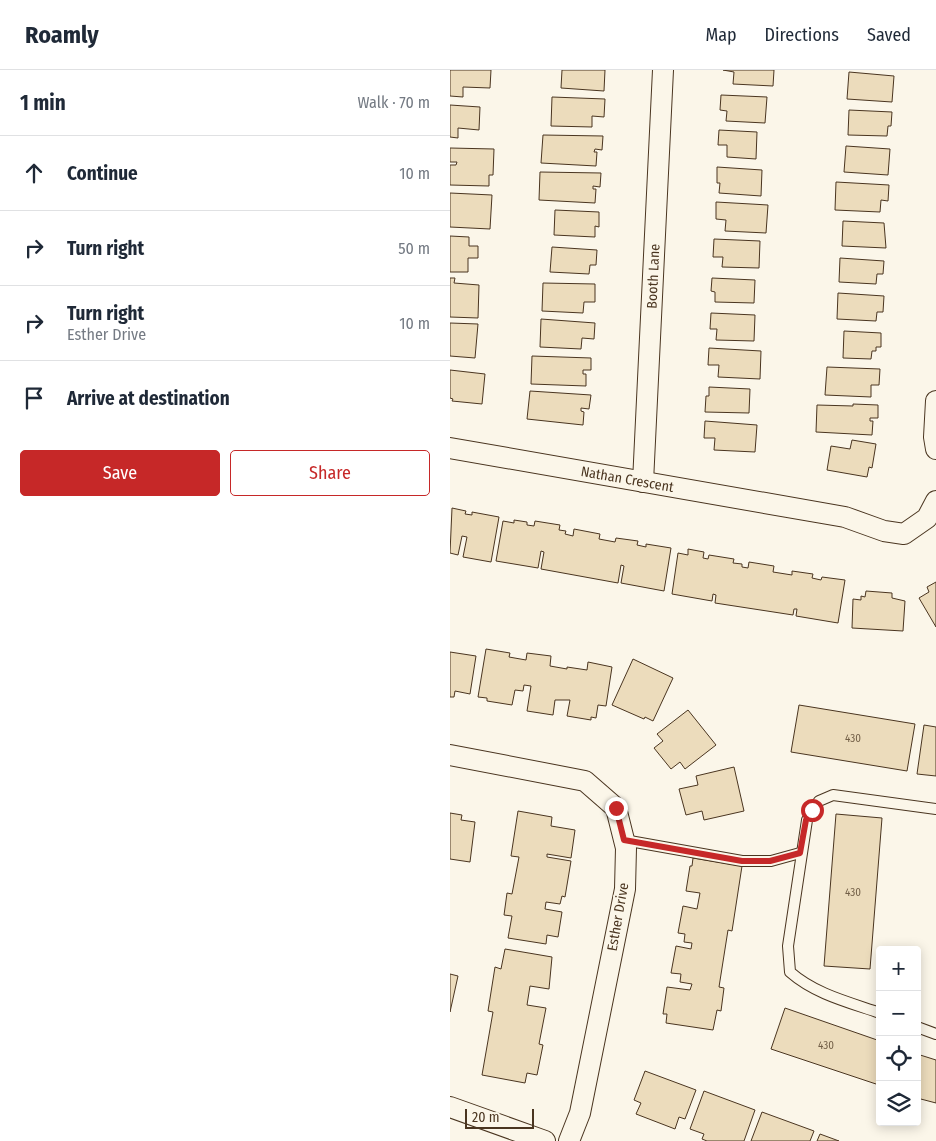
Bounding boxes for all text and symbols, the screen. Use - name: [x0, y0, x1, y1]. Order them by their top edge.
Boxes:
- text: Roamly: [25, 21, 99, 49]
- text: Map: [705, 24, 737, 46]
- text: Directions: [765, 24, 839, 46]
- text: Saved: [867, 24, 911, 46]
- text: 1 min: [20, 90, 66, 116]
- text: Walk · 70 m: [358, 93, 430, 112]
- icon: ahead: [20, 159, 48, 187]
- text: Continue: [67, 162, 138, 185]
- text: 10 m: [399, 164, 430, 183]
- icon: right: [20, 234, 48, 262]
- text: Turn right: [67, 237, 144, 260]
- text: 50 m: [398, 239, 430, 258]
- street label: Booth Lane: [643, 243, 663, 309]
- text: Turn right: [67, 302, 144, 325]
- icon: right: [20, 309, 48, 337]
- text: 10 m: [399, 314, 430, 333]
- text: Esther Drive: [67, 325, 146, 344]
- icon: arrive: [20, 384, 48, 412]
- text: Arrive at destination: [67, 387, 230, 410]
- button: Save: [20, 450, 220, 496]
- button: Share: [230, 450, 430, 496]
- street label: Nathan Crescent: [580, 463, 675, 495]
- house number: 430: [845, 732, 861, 745]
- route end: [605, 797, 628, 820]
- route start: [801, 799, 824, 822]
- street label: Esther Drive: [604, 881, 632, 953]
- house number: 430: [845, 886, 861, 899]
- map controls: [876, 946, 921, 1126]
- button: +: [876, 946, 921, 991]
- button: −: [876, 991, 921, 1036]
- button: locate: [876, 1036, 921, 1081]
- house number: 430: [818, 1039, 834, 1052]
- button: layers: [876, 1081, 921, 1126]
- scale bar: [465, 1106, 534, 1129]
- text: 20 m: [472, 1109, 500, 1126]

